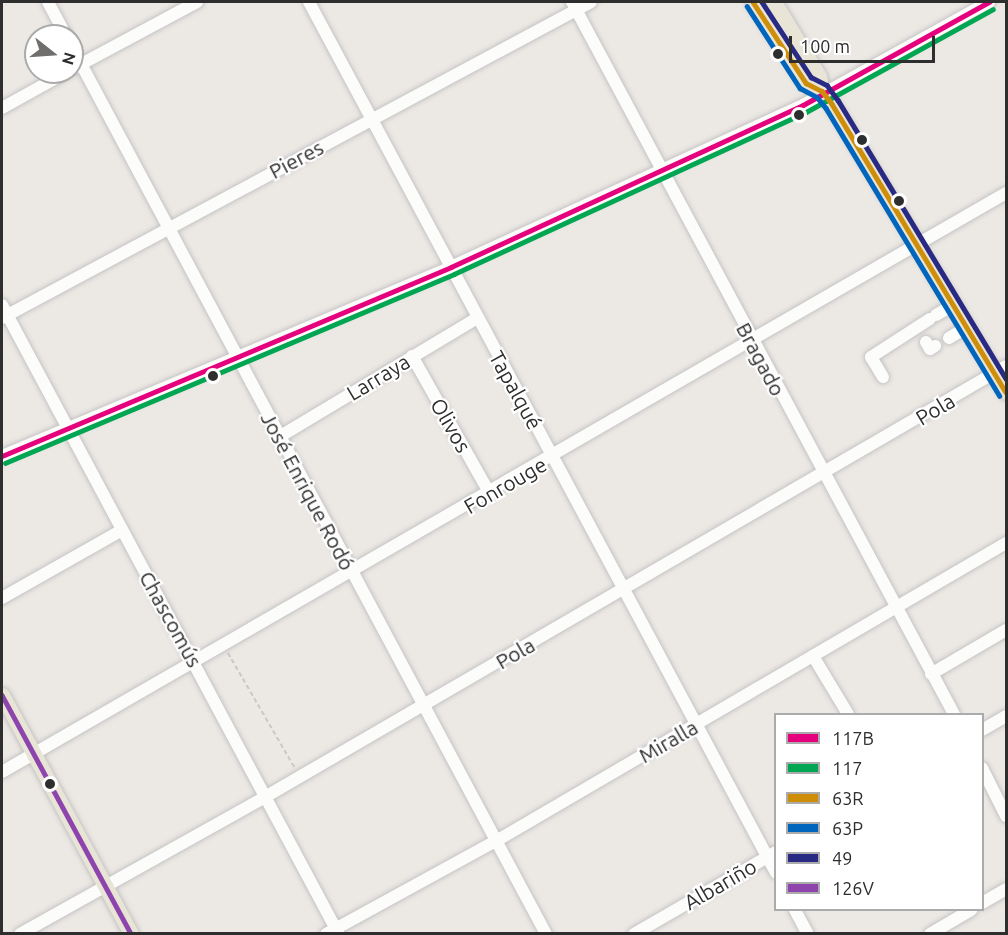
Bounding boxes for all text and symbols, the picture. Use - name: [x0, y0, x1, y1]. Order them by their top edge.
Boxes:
- north arrow: [24, 24, 84, 84]
- scale bar: [792, 24, 938, 62]
- text: 100 m: [800, 36, 850, 56]
- unlabelled marker: [772, 48, 784, 60]
- text: N: [59, 50, 80, 67]
- unlabelled marker: [793, 109, 805, 121]
- street label: Pieres: [265, 134, 327, 184]
- unlabelled marker: [856, 134, 868, 146]
- unlabelled marker: [893, 195, 905, 207]
- street label: Bragado: [731, 318, 791, 400]
- street label: Tapalqué: [484, 346, 548, 434]
- street label: Larraya: [342, 348, 414, 406]
- unlabelled marker: [207, 370, 219, 382]
- street label: Pola: [911, 388, 959, 430]
- street label: Olivos: [425, 393, 477, 457]
- street label: José Enrique Rodó: [256, 408, 360, 574]
- street label: Fonrouge: [459, 451, 551, 519]
- street label: Chascomús: [134, 567, 208, 671]
- street label: Pola: [491, 632, 539, 674]
- legend: [774, 713, 984, 911]
- street label: Miralla: [634, 714, 702, 768]
- text: 117B: [832, 728, 874, 748]
- text: 117: [832, 758, 862, 778]
- unlabelled marker: [44, 778, 56, 790]
- text: 63R: [832, 788, 864, 808]
- text: 63P: [832, 818, 863, 838]
- text: 49: [832, 848, 852, 868]
- street label: Albariño: [679, 853, 761, 915]
- text: 126V: [832, 878, 874, 898]

